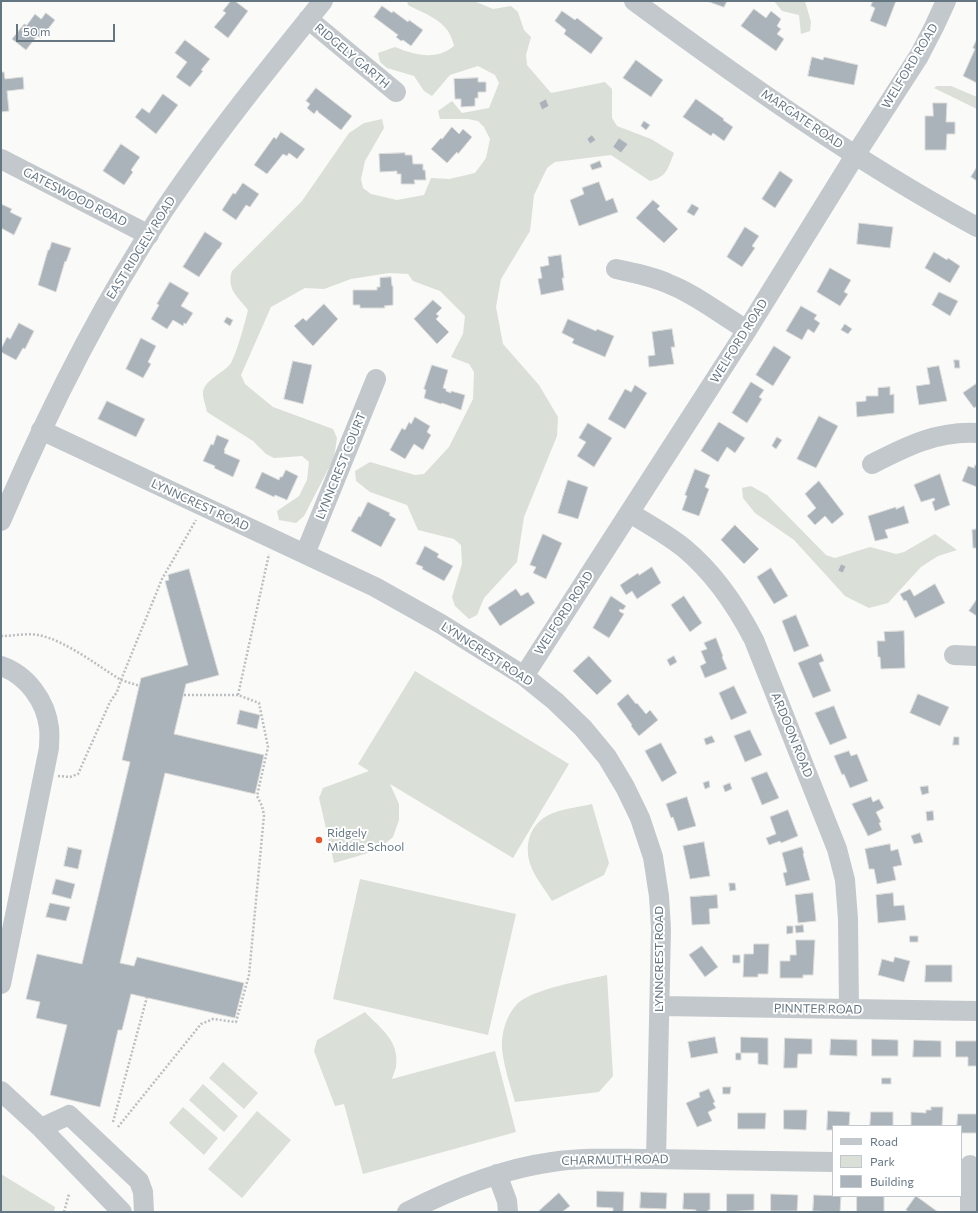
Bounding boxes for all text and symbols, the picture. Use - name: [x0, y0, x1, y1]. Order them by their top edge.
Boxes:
- scale bar: [18, 16, 117, 42]
- street label: RIDGELY GARTH: [312, 20, 392, 92]
- street label: WELFORD ROAD: [879, 21, 941, 111]
- text: 50 m: [23, 24, 51, 38]
- street label: MARGATE ROAD: [759, 86, 845, 152]
- street label: GATESWOOD ROAD: [21, 165, 129, 229]
- street label: EAST RIDGELY ROAD: [103, 194, 179, 302]
- street label: WELFORD ROAD: [707, 296, 771, 386]
- street label: LYNNCREST COURT: [313, 410, 369, 522]
- street label: LYNNCREST ROAD: [149, 476, 251, 534]
- street label: WELFORD ROAD: [532, 569, 596, 657]
- street label: LYNNCREST ROAD: [439, 619, 535, 689]
- street label: ARDOON ROAD: [768, 690, 816, 780]
- place label: Ridgely Middle School: [327, 826, 404, 854]
- marker: Ridgely Middle School: [314, 835, 324, 845]
- street label: LYNNCREST ROAD: [652, 906, 666, 1012]
- street label: PINNTER ROAD: [774, 1001, 862, 1017]
- legend: [832, 1125, 962, 1197]
- text: Road: [870, 1134, 898, 1148]
- street label: CHARMUTH ROAD: [561, 1152, 669, 1168]
- text: Park: [870, 1154, 895, 1168]
- text: Building: [870, 1174, 914, 1188]

